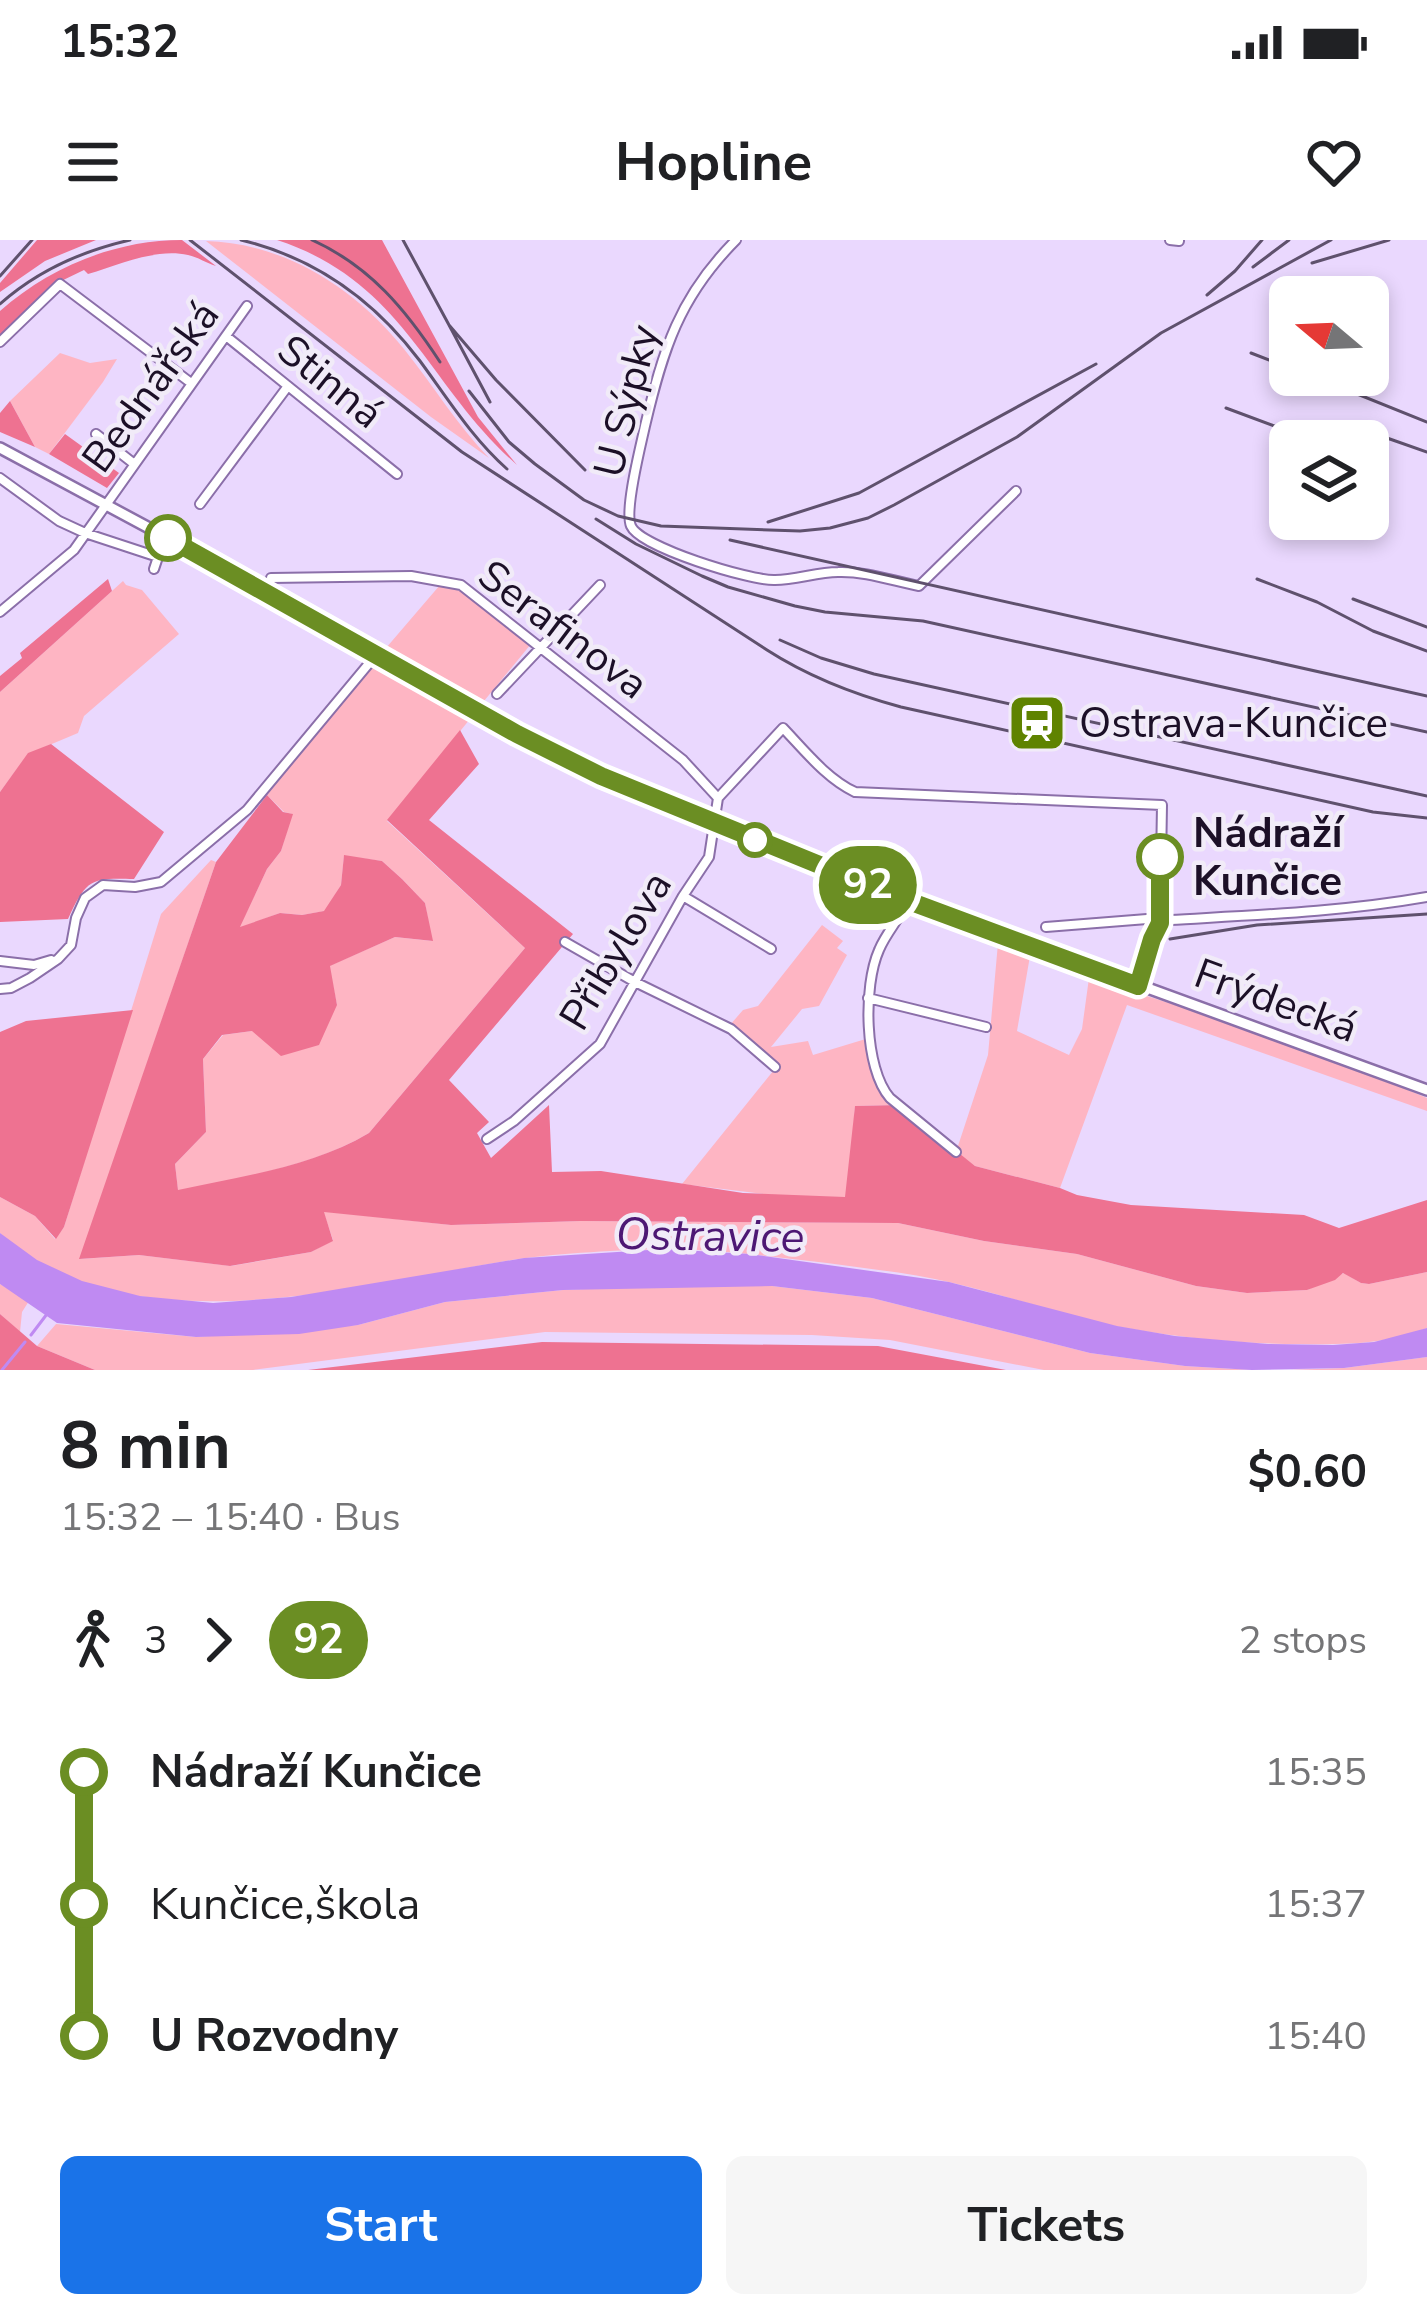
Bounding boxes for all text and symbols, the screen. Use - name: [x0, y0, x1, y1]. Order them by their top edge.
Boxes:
- text: 15:32: [60, 12, 179, 73]
- text: Hopline: [615, 125, 812, 199]
- icon: menu: [60, 129, 126, 195]
- icon: heart: [1301, 129, 1367, 195]
- north arrow: [1269, 276, 1389, 396]
- map controls: [1269, 276, 1389, 540]
- street label: Bednářská: [69, 290, 233, 484]
- street label: U Sýpky: [581, 319, 673, 483]
- street label: Stinná: [265, 322, 395, 442]
- button: layers: [1269, 420, 1389, 540]
- unlabelled marker: [146, 516, 190, 560]
- street label: Serafinova: [466, 547, 660, 713]
- station icon: Ostrava-Kunčice: [1006, 692, 1068, 754]
- place label: Ostrava-Kunčice: [1079, 695, 1388, 752]
- place label: Nádraží Kunčice: [1193, 805, 1346, 910]
- unlabelled marker: [739, 824, 771, 856]
- marker: Nádraží Kunčice: [1138, 835, 1182, 879]
- line badge: 92: [814, 846, 922, 924]
- text: 92: [843, 856, 893, 913]
- street label: Přibylova: [546, 861, 686, 1041]
- street label: Frýdecká: [1187, 945, 1365, 1057]
- water label: Ostravice: [615, 1204, 805, 1268]
- text: 8 min: [60, 1401, 231, 1491]
- text: $0.60: [1248, 1442, 1367, 1503]
- text: 15:32 – 15:40 · Bus: [60, 1491, 400, 1544]
- icon: walk: [60, 1607, 126, 1673]
- icon: forward: [185, 1607, 251, 1673]
- text: 92: [293, 1611, 344, 1668]
- text: 3: [144, 1614, 167, 1667]
- text: 2 stops: [1238, 1614, 1367, 1667]
- text: Nádraží Kunčice: [150, 1742, 482, 1803]
- text: 15:35: [1265, 1746, 1367, 1799]
- text: Kunčice,škola: [150, 1874, 420, 1935]
- text: 15:37: [1265, 1878, 1367, 1931]
- text: U Rozvodny: [150, 2006, 398, 2067]
- text: 15:40: [1265, 2010, 1367, 2063]
- button: Start: [60, 2156, 702, 2294]
- button: Tickets: [726, 2156, 1367, 2294]

